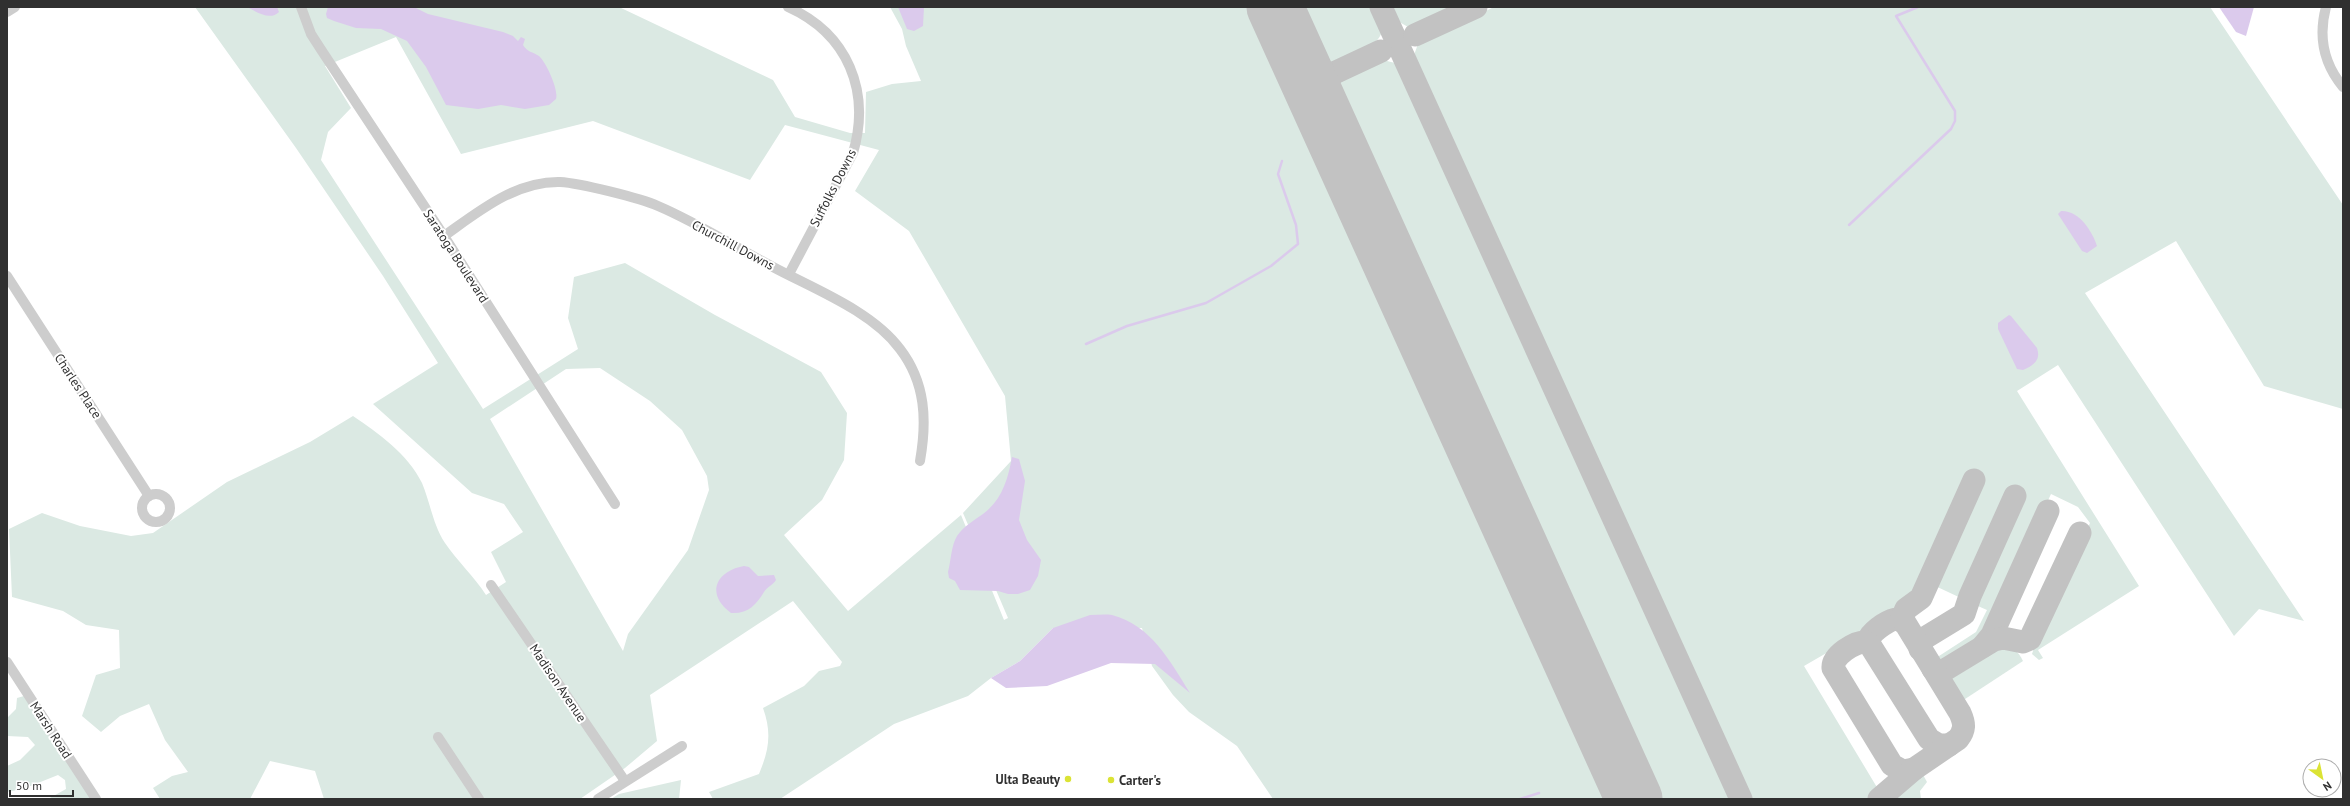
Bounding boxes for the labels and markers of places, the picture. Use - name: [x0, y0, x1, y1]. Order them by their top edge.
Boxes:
- place label: Ulta Beauty: [996, 771, 1061, 788]
- place label: Carter's: [1119, 772, 1162, 789]
- marker: Ulta Beauty: [1063, 774, 1073, 784]
- marker: Carter's: [1106, 775, 1116, 785]

